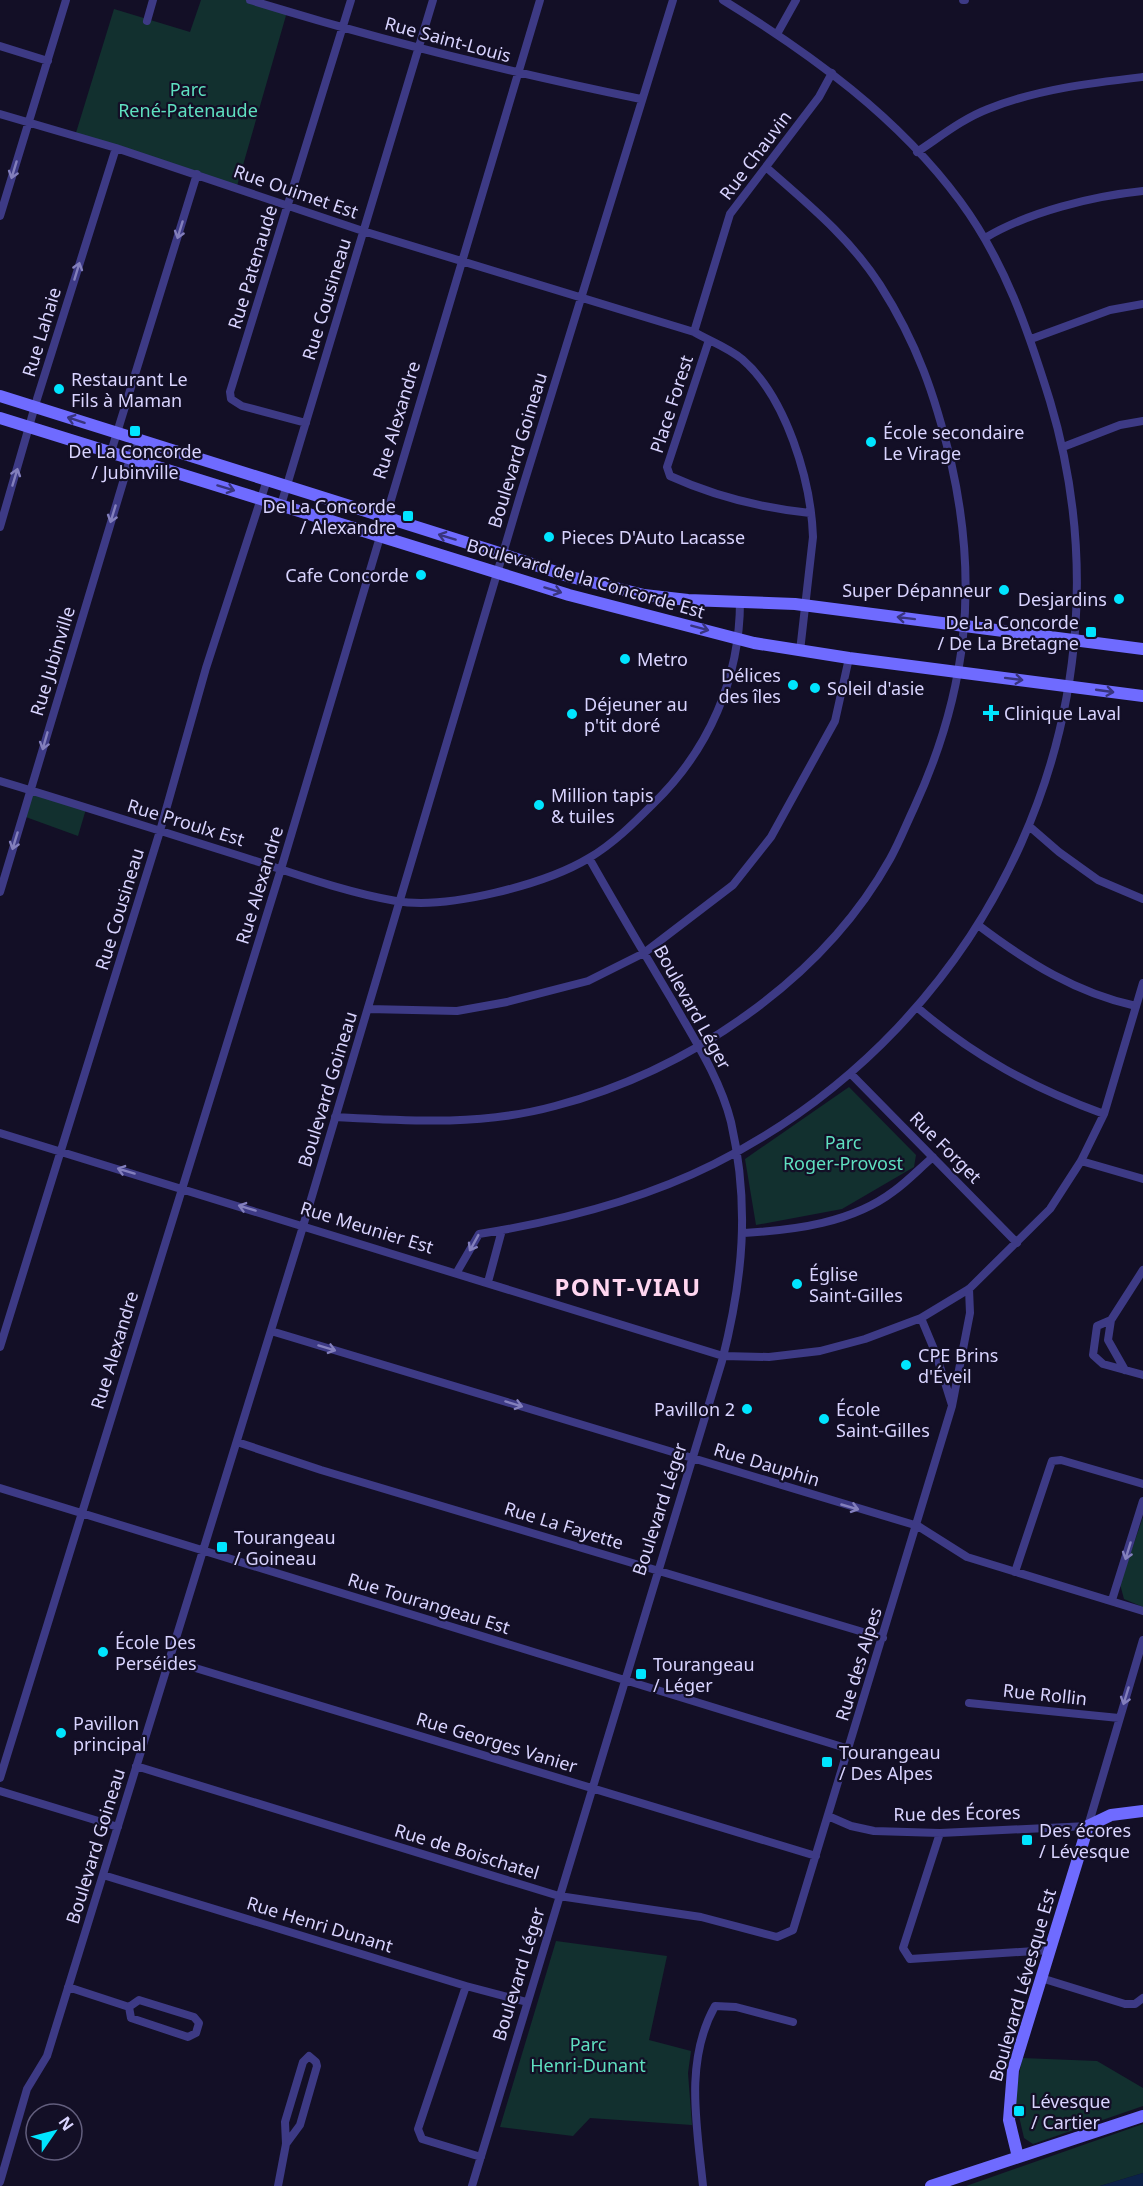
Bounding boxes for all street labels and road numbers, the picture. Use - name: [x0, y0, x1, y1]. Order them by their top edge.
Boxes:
- street label: Rue Saint-Louis: [382, 11, 514, 67]
- street label: Rue Chauvin: [714, 106, 796, 204]
- street label: Rue Ouimet Est: [231, 158, 362, 224]
- street label: Rue Patenaude: [222, 202, 282, 332]
- street label: Rue Cousineau: [296, 235, 356, 363]
- street label: Rue Lahaie: [16, 284, 66, 380]
- street label: Place Forest: [644, 351, 698, 456]
- street label: Rue Alexandre: [367, 358, 425, 482]
- street label: Boulevard Goineau: [482, 369, 552, 531]
- street label: Boulevard de la Concorde Est: [464, 532, 708, 624]
- street label: Rue Jubinville: [24, 603, 80, 719]
- street label: Rue Proulx Est: [125, 793, 248, 851]
- street label: Rue Alexandre: [230, 823, 288, 947]
- street label: Rue Cousineau: [89, 845, 149, 973]
- street label: Boulevard Léger: [649, 941, 737, 1074]
- street label: Boulevard Goineau: [292, 1008, 362, 1170]
- street label: Rue Forget: [905, 1106, 987, 1188]
- street label: Rue Meunier Est: [298, 1195, 437, 1259]
- street label: Rue Alexandre: [85, 1288, 143, 1412]
- street label: Rue Dauphin: [711, 1437, 823, 1491]
- street label: Boulevard Léger: [626, 1439, 692, 1579]
- street label: Rue La Fayette: [502, 1496, 626, 1554]
- street label: Rue Tourangeau Est: [345, 1567, 514, 1639]
- street label: Rue des Alpes: [829, 1604, 887, 1724]
- street label: Rue Rollin: [1002, 1678, 1088, 1710]
- street label: Rue Georges Vanier: [414, 1706, 581, 1778]
- street label: Boulevard Goineau: [60, 1765, 130, 1927]
- street label: Rue des Écores: [893, 1800, 1021, 1826]
- street label: Rue de Boischatel: [392, 1818, 542, 1884]
- street label: Boulevard Lévesque Est: [983, 1885, 1061, 2084]
- street label: Rue Henri Dunant: [244, 1890, 396, 1958]
- street label: Boulevard Léger: [486, 1904, 550, 2044]

